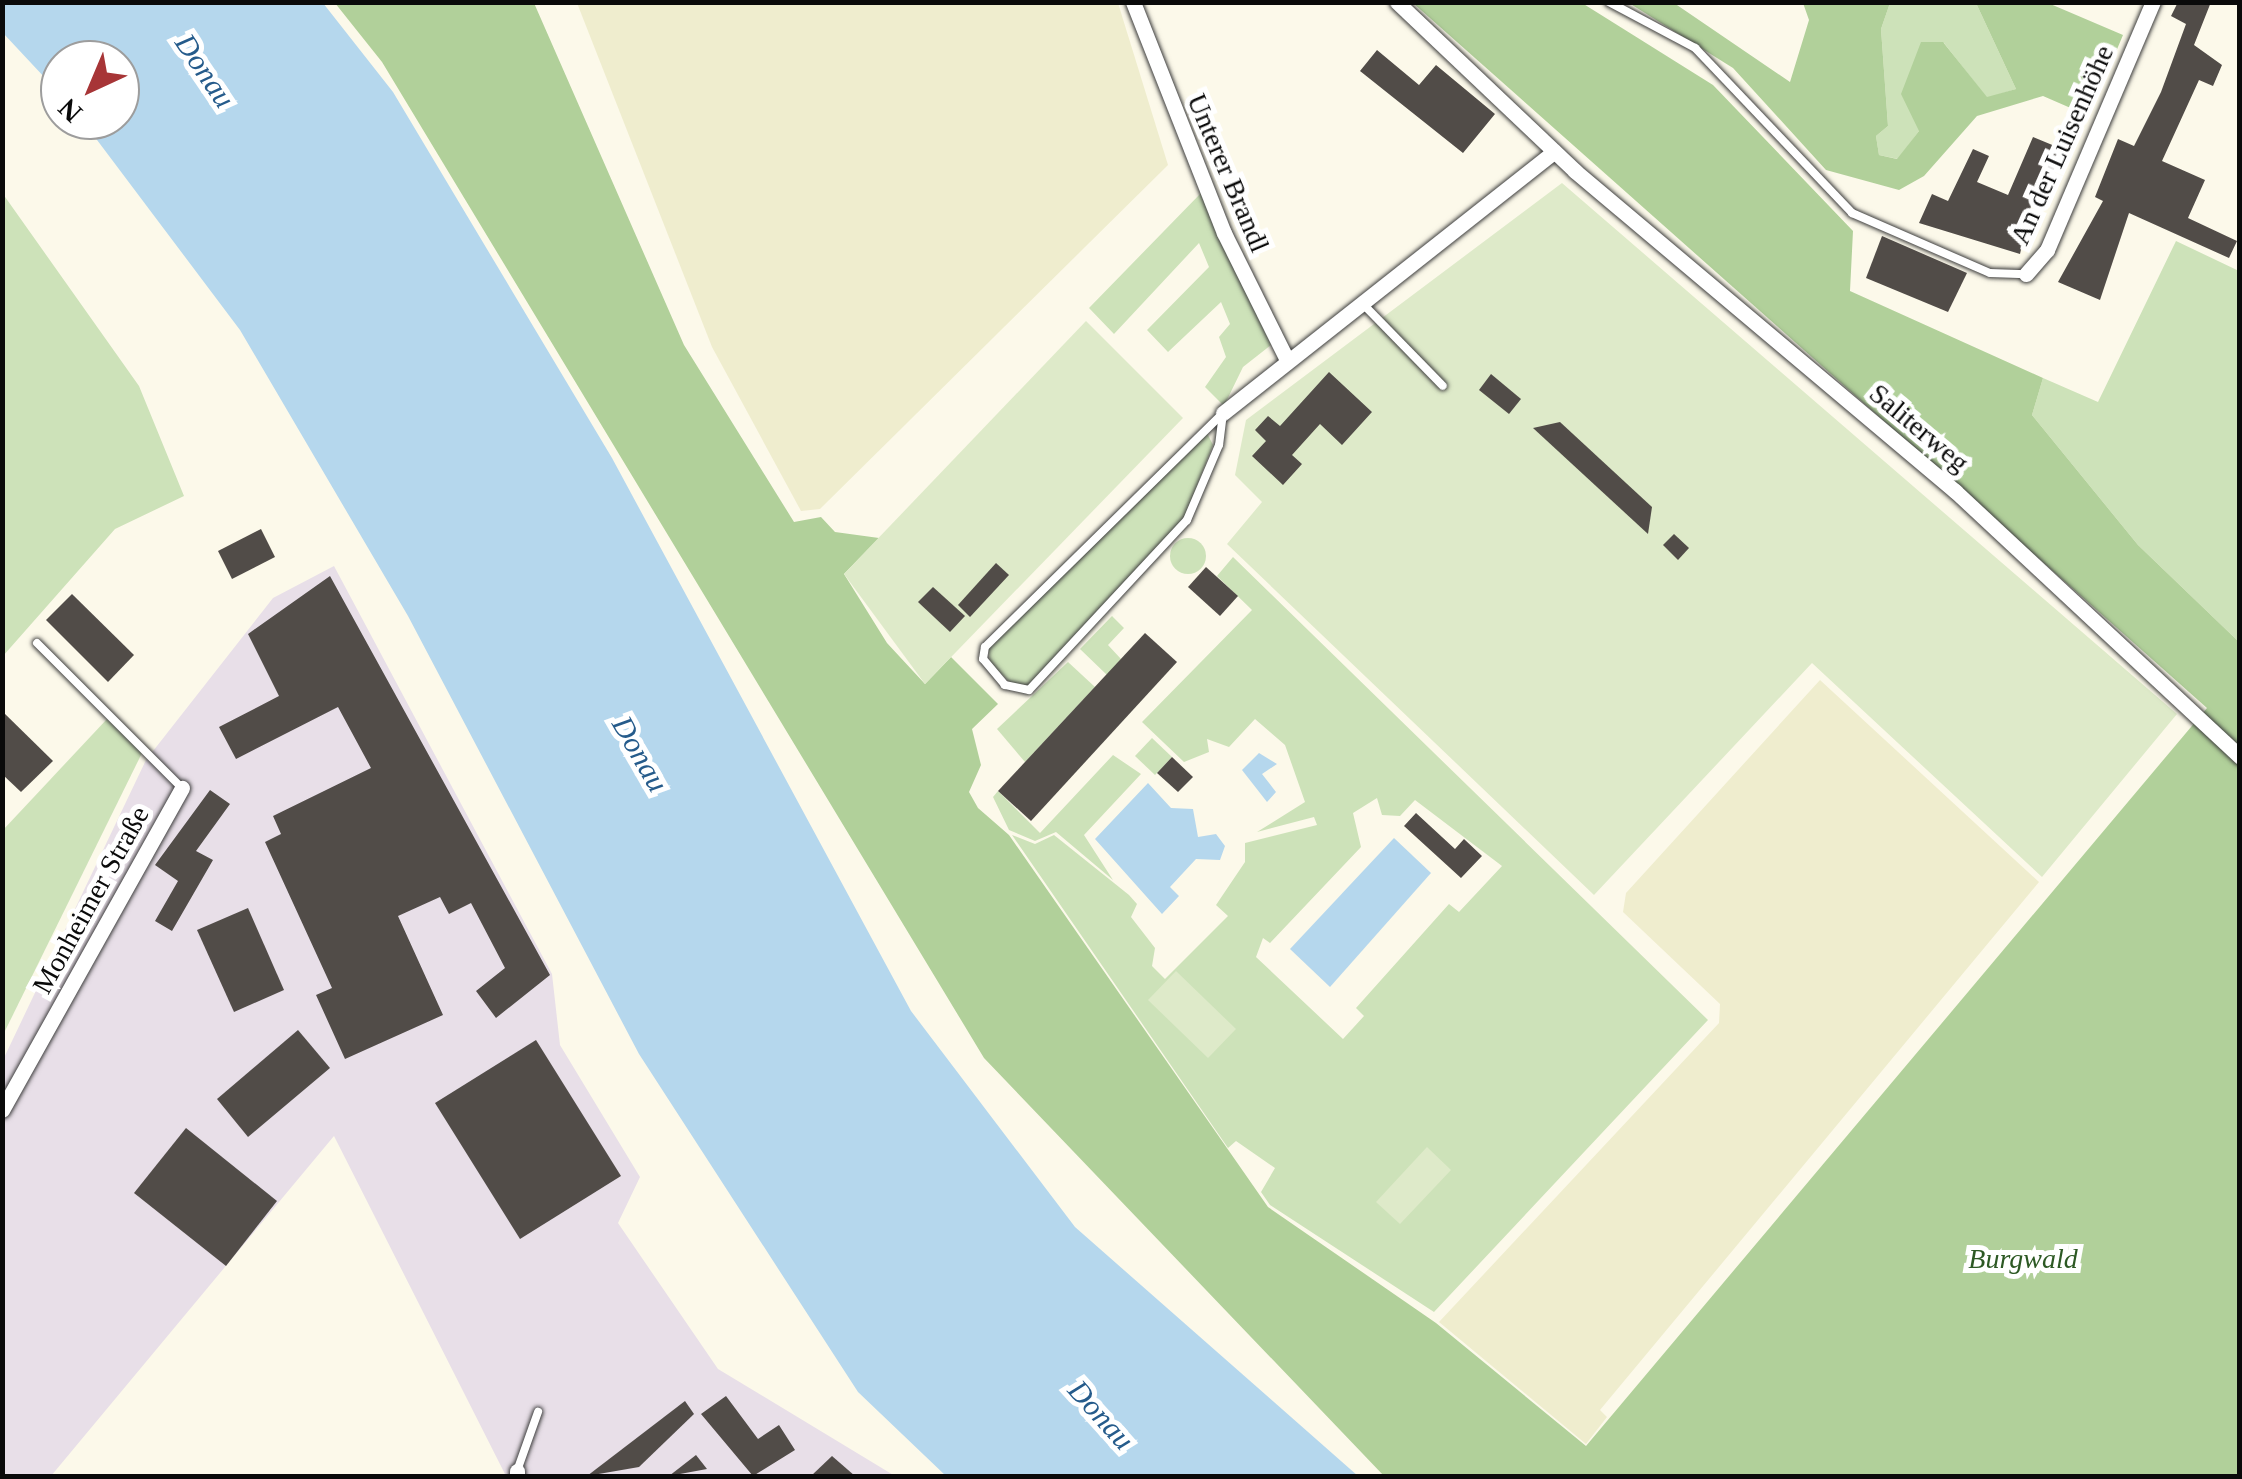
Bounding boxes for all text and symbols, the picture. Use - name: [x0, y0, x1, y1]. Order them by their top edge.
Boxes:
- water label: Donau: [167, 27, 243, 115]
- north arrow: [40, 40, 140, 140]
- street label: An der Luisenhöhe: [2003, 40, 2121, 250]
- street label: Unterer Brandl: [1180, 89, 1276, 257]
- text: N: [52, 92, 88, 129]
- street label: Saliterweg: [1862, 377, 1976, 479]
- water label: Donau: [604, 710, 676, 798]
- street label: Monheimer Straße: [26, 800, 156, 1000]
- park label: Burgwald: [1968, 1242, 2078, 1276]
- water label: Donau: [1060, 1373, 1142, 1457]

